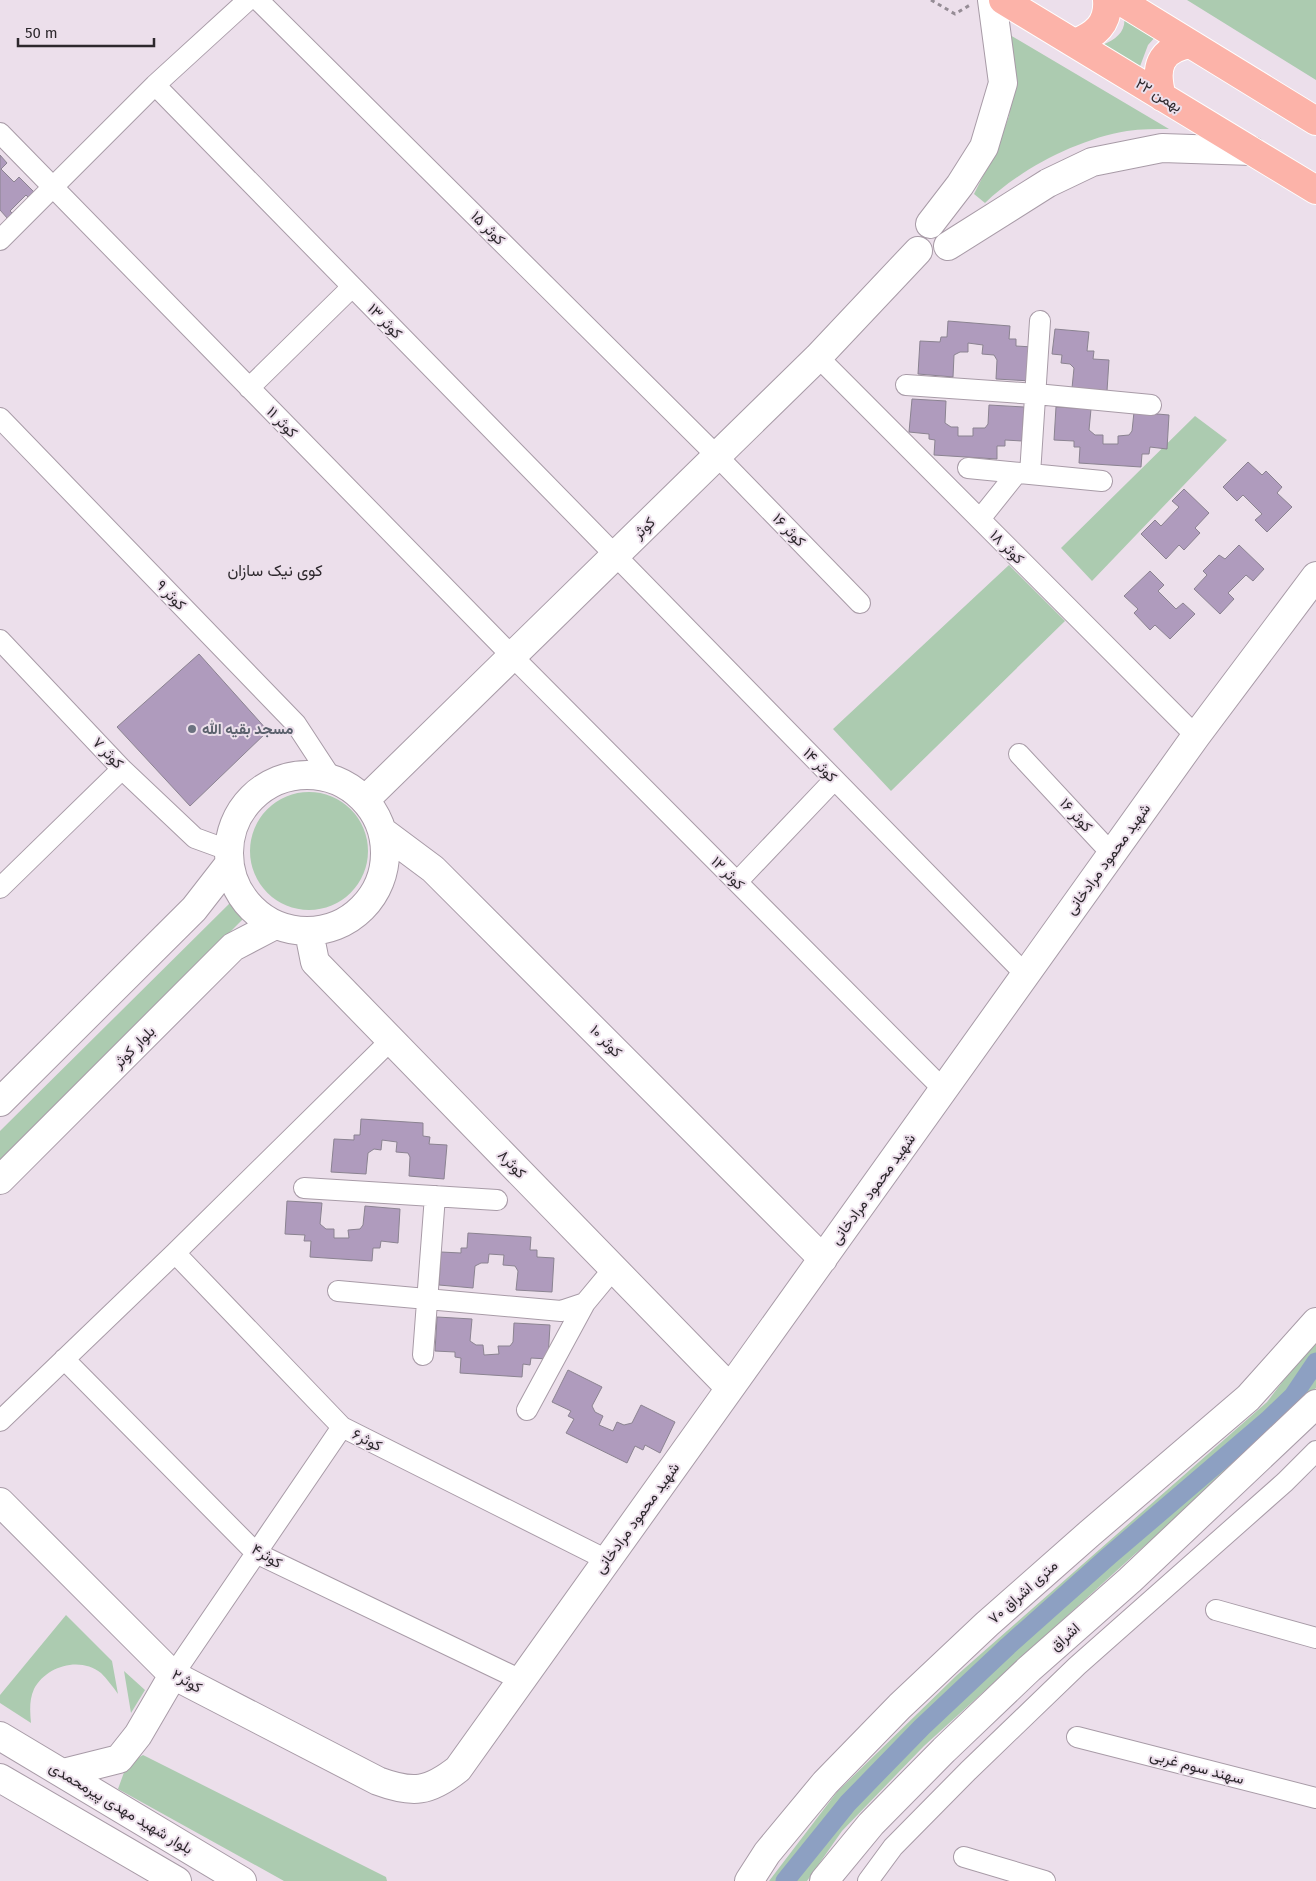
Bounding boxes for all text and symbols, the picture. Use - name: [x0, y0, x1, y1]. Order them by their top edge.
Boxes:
- scale bar: [18, 15, 154, 47]
- text: 50 m: [25, 24, 58, 42]
- street label: ۲۲ بهمن: [1132, 74, 1185, 117]
- street label: ۱۵ کوثر: [467, 207, 509, 249]
- street label: کوثر ۱۳: [364, 300, 406, 343]
- street label: کوثر ۱۱: [263, 403, 301, 442]
- street label: کوثر ۱۶: [769, 510, 809, 551]
- street label: کوثر: [628, 513, 659, 543]
- street label: کوثر ۱۸: [986, 526, 1028, 568]
- district label: کوی نیک سازان: [227, 561, 323, 581]
- street label: کوثر ۹: [152, 576, 190, 614]
- place label: مسجد بقیه الله: [202, 720, 293, 738]
- marker: مسجد بقیه الله: [186, 723, 198, 735]
- street label: کوثر ۷: [89, 734, 127, 773]
- street label: کوثر ۱۴: [799, 744, 841, 786]
- street label: کوثر ۱۶: [1056, 794, 1096, 836]
- street label: شهید محمود مرادخانی: [1062, 800, 1155, 919]
- street label: کوثر ۱۲: [708, 853, 749, 894]
- street label: کوثر ۱۰: [586, 1021, 626, 1061]
- street label: بلوار کوثر: [108, 1022, 159, 1073]
- street label: شهید محمود مرادخانی: [827, 1130, 920, 1249]
- street label: کوثر۸: [494, 1146, 530, 1182]
- street label: کوثر۶: [349, 1425, 385, 1455]
- street label: شهید محمود مرادخانی: [591, 1459, 684, 1578]
- street label: کوثر۴: [249, 1540, 286, 1572]
- street label: ۷۰ متری اشراق: [985, 1556, 1062, 1628]
- street label: اشراق: [1046, 1619, 1084, 1655]
- street label: کوثر۲: [169, 1665, 205, 1697]
- street label: سهند سوم غربی: [1148, 1746, 1246, 1789]
- street label: بلوار شهید مهدی پیرمحمدی: [45, 1758, 196, 1859]

